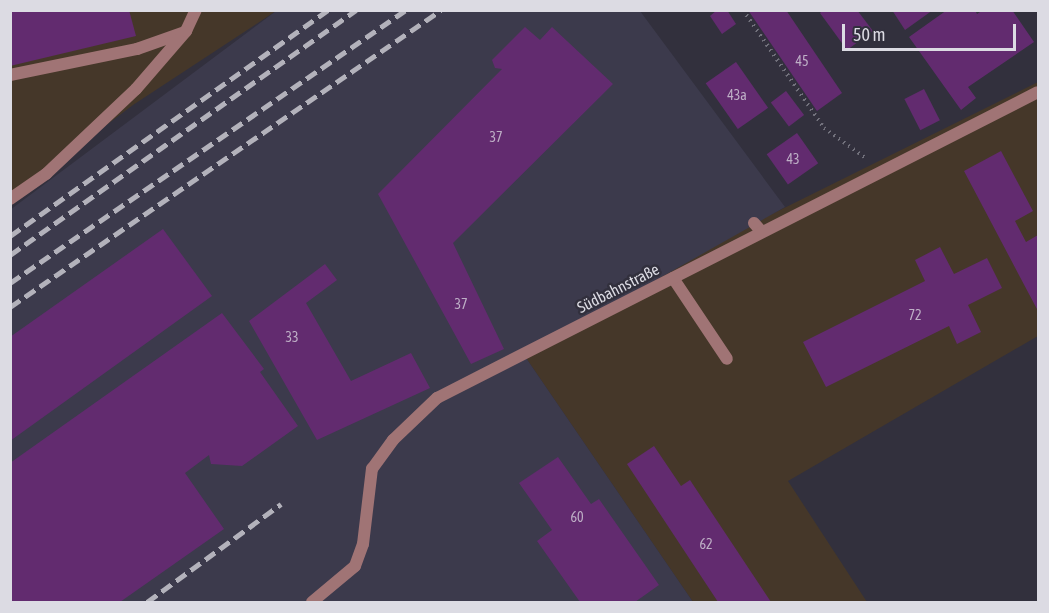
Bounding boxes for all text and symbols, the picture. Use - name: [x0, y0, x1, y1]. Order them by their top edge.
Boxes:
- scale bar: [845, 12, 1019, 50]
- text: 50 m: [853, 24, 885, 45]
- house number: 45: [795, 53, 809, 69]
- house number: 43a: [727, 87, 747, 103]
- house number: 37: [489, 129, 503, 145]
- house number: 43: [786, 151, 800, 167]
- street label: Südbahnstraße: [574, 259, 662, 317]
- house number: 37: [454, 296, 468, 312]
- house number: 72: [908, 307, 922, 323]
- house number: 33: [285, 329, 299, 345]
- house number: 60: [570, 509, 584, 525]
- house number: 62: [699, 536, 713, 552]

